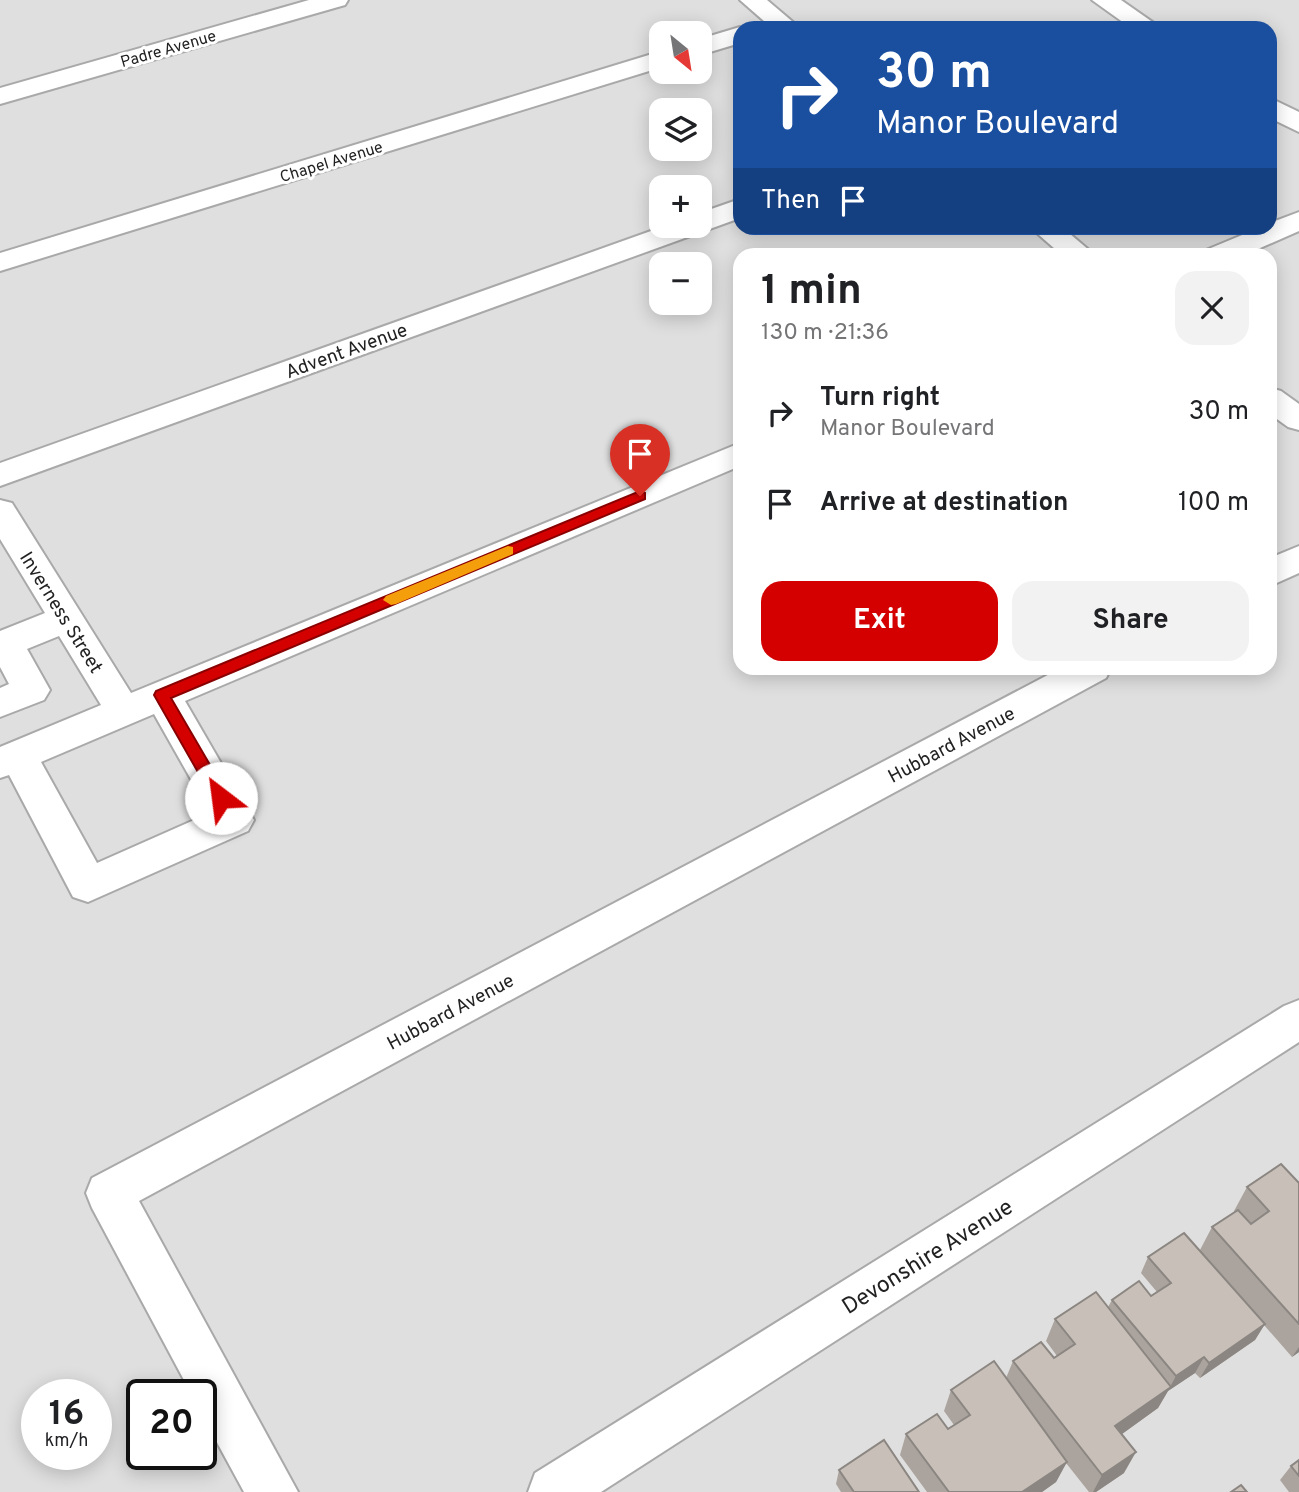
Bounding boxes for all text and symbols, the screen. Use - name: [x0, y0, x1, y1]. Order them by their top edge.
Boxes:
- north arrow: [649, 21, 712, 84]
- map controls: [649, 21, 712, 315]
- street label: Padre Avenue: [118, 27, 219, 73]
- text: 30 m: [876, 44, 992, 106]
- icon: right: [761, 49, 852, 140]
- button: layers: [649, 98, 712, 161]
- text: Manor Boulevard: [876, 105, 1119, 145]
- street label: Chapel Avenue: [278, 138, 386, 188]
- button: +: [649, 175, 712, 238]
- icon: arrive: [834, 182, 872, 220]
- text: Then: [761, 185, 820, 218]
- button: −: [649, 252, 712, 315]
- text: 1 min: [761, 266, 862, 319]
- button: close: [1175, 271, 1249, 345]
- street label: Advent Avenue: [282, 319, 411, 385]
- text: 130 m · 21:36: [761, 319, 889, 348]
- text: Turn right: [820, 382, 940, 415]
- icon: right: [761, 394, 799, 432]
- text: 30 m: [1189, 396, 1249, 429]
- text: Manor Boulevard: [820, 415, 995, 444]
- pin: [610, 424, 670, 496]
- icon: arrive: [621, 435, 659, 473]
- icon: arrive: [761, 485, 799, 523]
- text: Arrive at destination: [820, 487, 1068, 520]
- text: 100 m: [1178, 487, 1249, 520]
- street label: Inverness Street: [13, 548, 107, 678]
- button: Exit: [761, 581, 998, 661]
- button: Share: [1012, 581, 1249, 661]
- street label: Hubbard Avenue: [884, 702, 1020, 789]
- position arrow: [184, 761, 258, 835]
- street label: Hubbard Avenue: [383, 969, 519, 1056]
- street label: Devonshire Avenue: [837, 1194, 1019, 1322]
- speed limit sign: 20: [126, 1379, 217, 1470]
- text: 16: [49, 1393, 84, 1437]
- text: km/h: [45, 1430, 88, 1453]

